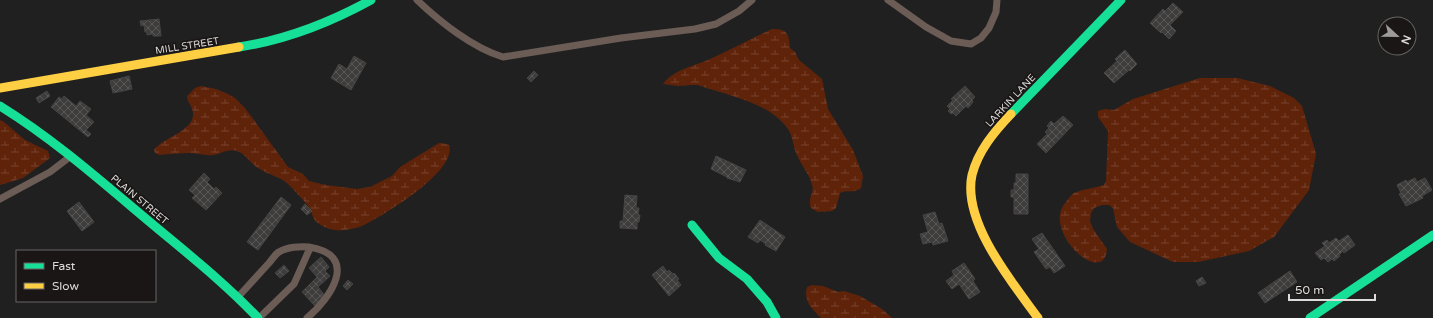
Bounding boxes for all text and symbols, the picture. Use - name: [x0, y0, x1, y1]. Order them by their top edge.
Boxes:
- north arrow: [1377, 16, 1417, 56]
- text: N: [1398, 33, 1413, 46]
- street label: MILL STREET: [154, 35, 220, 57]
- street label: LARKIN LANE: [983, 72, 1038, 130]
- street label: PLAIN STREET: [108, 172, 170, 227]
- legend: [16, 250, 156, 302]
- text: Fast: [52, 259, 76, 273]
- scale bar: [1289, 276, 1375, 302]
- text: Slow: [52, 279, 79, 293]
- text: 50 m: [1295, 283, 1324, 297]

